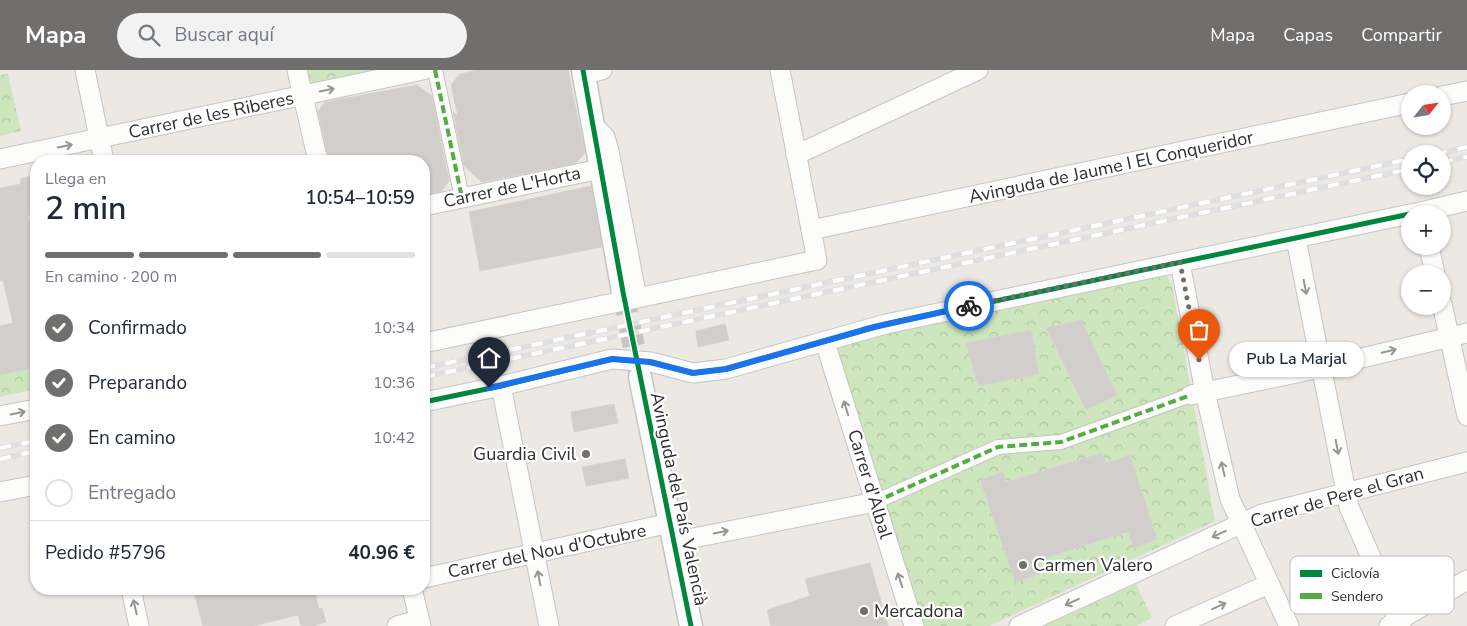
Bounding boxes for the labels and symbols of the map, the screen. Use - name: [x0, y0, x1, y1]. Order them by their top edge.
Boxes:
- one-way arrow: [318, 85, 334, 95]
- north arrow: [1401, 85, 1451, 135]
- street label: Carrer de les Riberes: [126, 86, 296, 144]
- street label: Avinguda de Jaume I El Conqueridor: [966, 125, 1256, 209]
- one-way arrow: [56, 140, 72, 150]
- street label: Carrer de L'Horta: [441, 161, 583, 213]
- one-way arrow: [1301, 279, 1310, 295]
- courier: [944, 281, 994, 331]
- pin: [1178, 309, 1220, 360]
- pin: [468, 337, 510, 388]
- callout: Pub La Marjal: [1229, 342, 1364, 378]
- one-way arrow: [1380, 346, 1396, 355]
- street label: Avinguda del País Valencià: [645, 390, 713, 608]
- one-way arrow: [841, 400, 850, 416]
- one-way arrow: [10, 407, 26, 417]
- street label: Carrer d'Albal: [842, 426, 898, 542]
- one-way arrow: [1332, 438, 1342, 454]
- place label: Guardia Civil: [473, 442, 577, 466]
- marker: Guardia Civil: [580, 448, 592, 460]
- one-way arrow: [1218, 461, 1227, 477]
- street label: Carrer de Pere el Gran: [1248, 461, 1426, 533]
- street label: Carrer del Nou d'Octubre: [446, 518, 648, 584]
- one-way arrow: [712, 527, 728, 537]
- one-way arrow: [1212, 530, 1227, 539]
- place label: Carmen Valero: [1033, 553, 1153, 577]
- legend: [1290, 556, 1454, 614]
- marker: Carmen Valero: [1017, 559, 1029, 571]
- text: Ciclovía: [1331, 564, 1380, 583]
- one-way arrow: [534, 571, 544, 587]
- one-way arrow: [894, 572, 904, 588]
- text: Sendero: [1331, 587, 1384, 606]
- one-way arrow: [1065, 598, 1080, 607]
- place label: Mercadona: [874, 599, 963, 623]
- one-way arrow: [130, 600, 139, 616]
- one-way arrow: [1211, 601, 1226, 611]
- marker: Mercadona: [858, 605, 870, 617]

